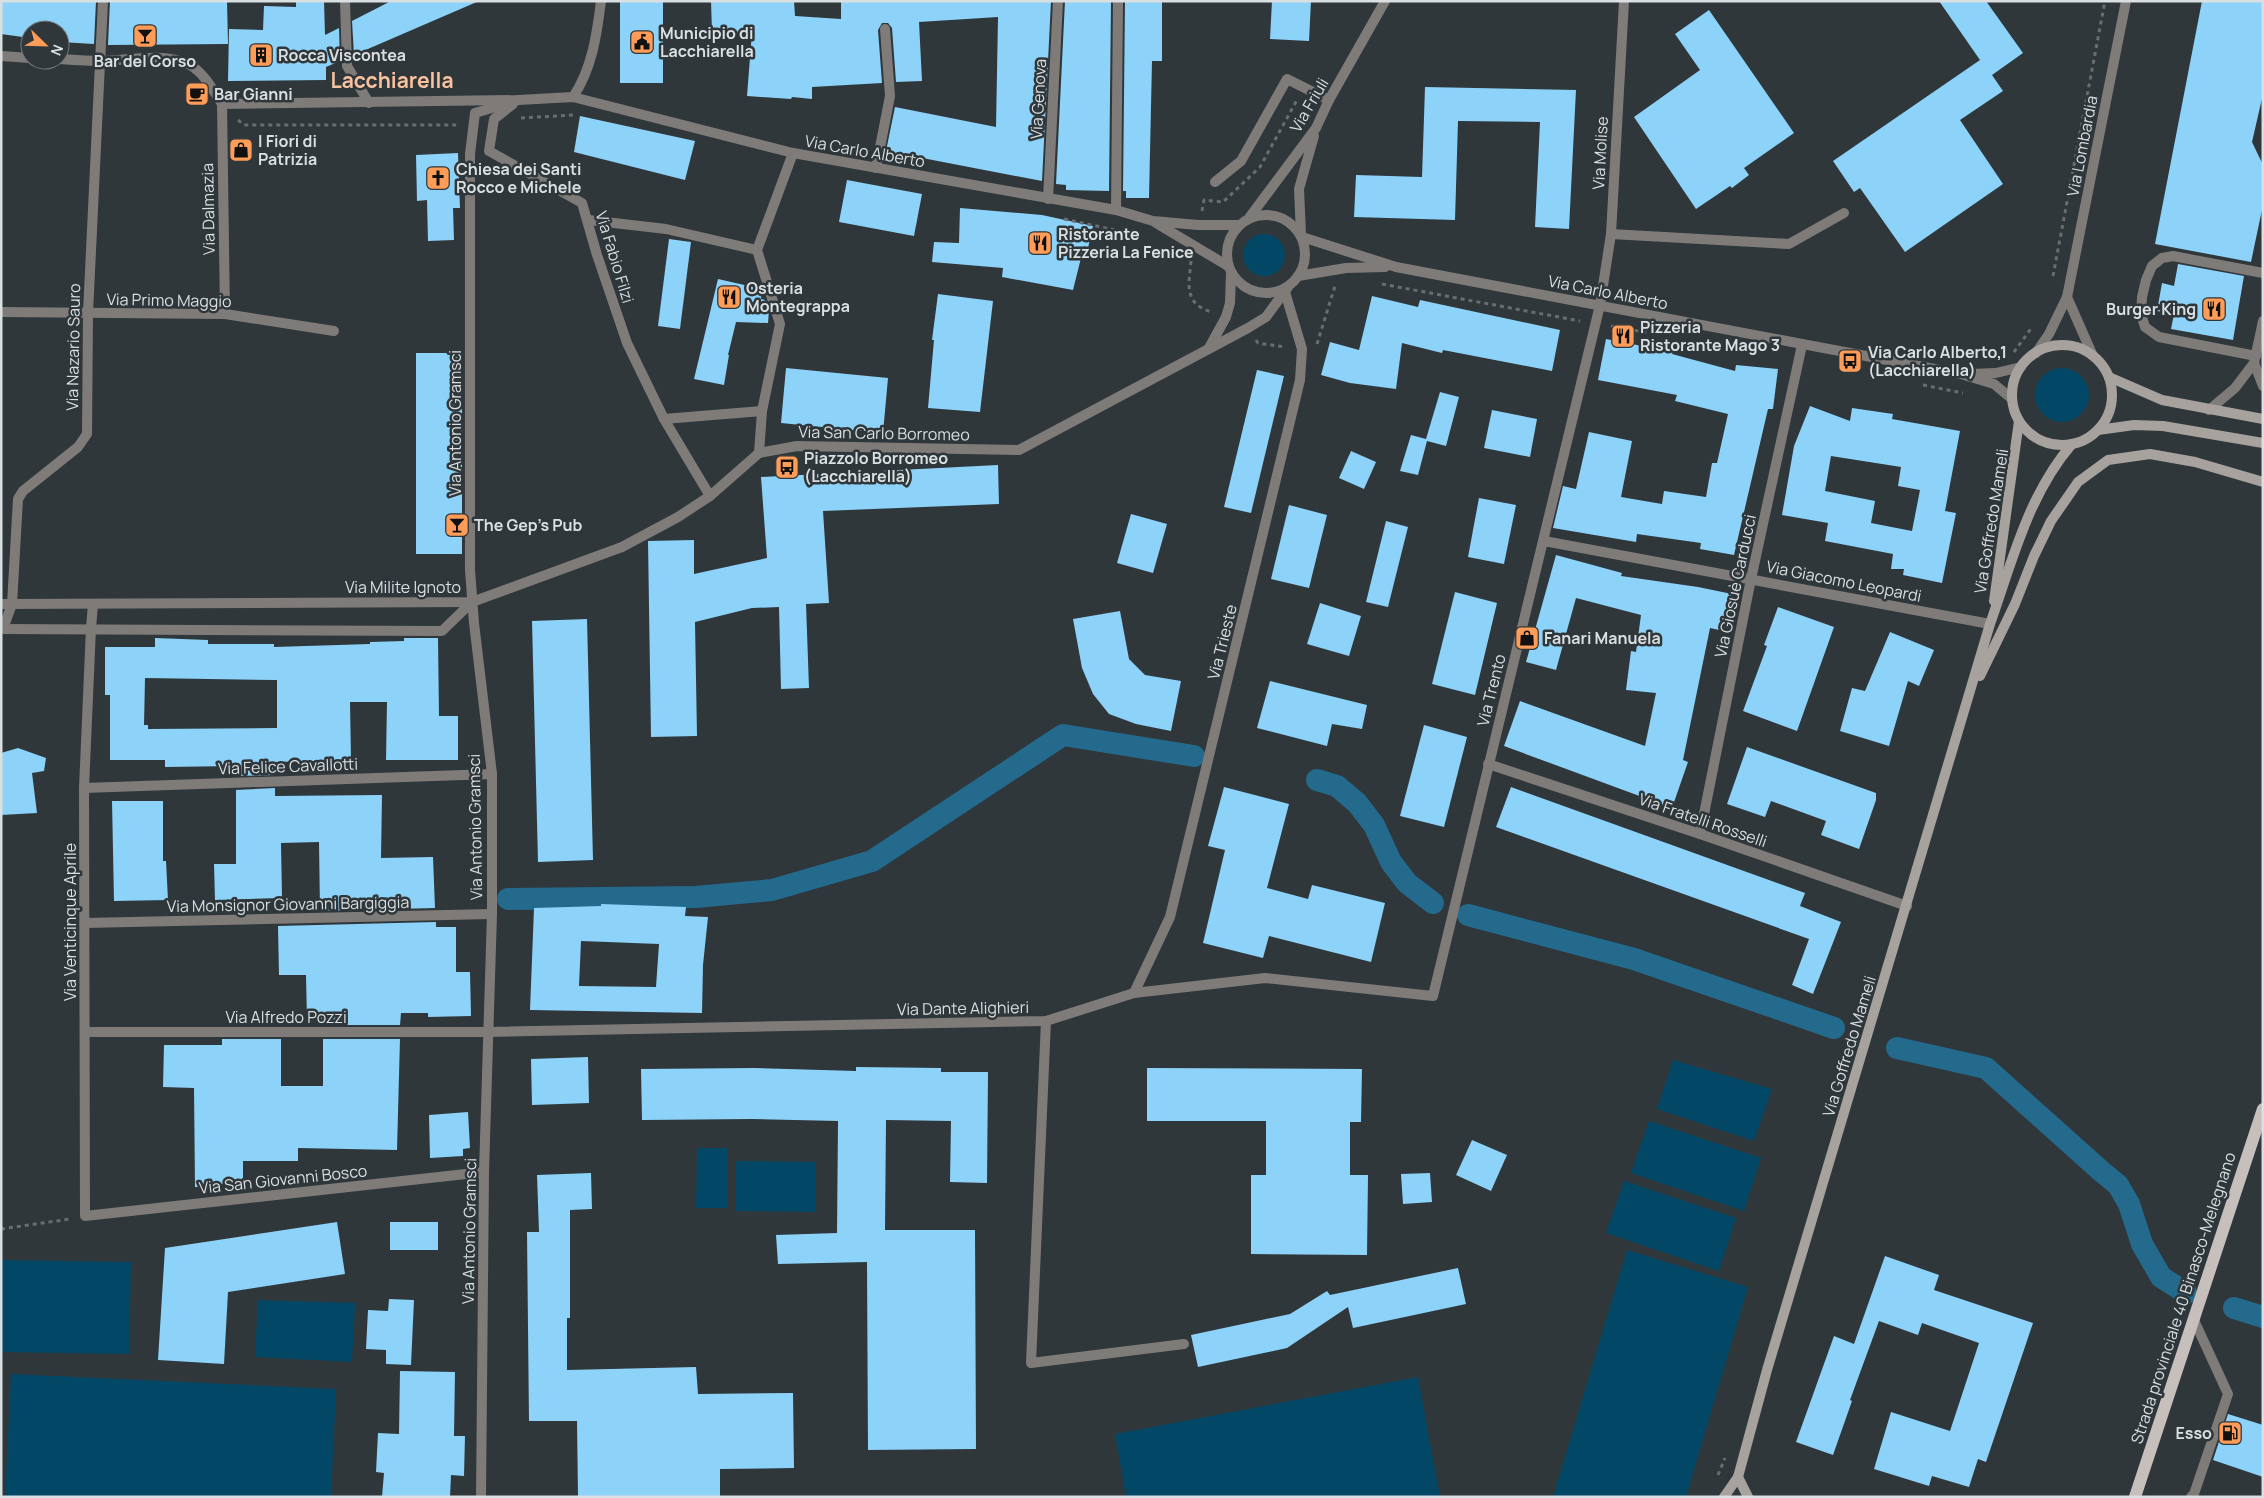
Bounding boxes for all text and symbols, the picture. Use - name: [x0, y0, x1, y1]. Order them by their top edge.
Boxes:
- north arrow: [20, 20, 70, 70]
- place label: Municipio di Lacchiarella: [660, 22, 754, 62]
- bar icon: Bar del Corso: [132, 23, 158, 49]
- public building icon: Municipio di Lacchiarella: [629, 29, 655, 55]
- text: N: [47, 42, 68, 59]
- building icon: Rocca Viscontea: [248, 42, 274, 68]
- place label: Rocca Viscontea: [278, 44, 406, 66]
- place label: Bar del Corso: [94, 50, 196, 72]
- street label: Via Genova: [1025, 58, 1051, 140]
- district label: Lacchiarella: [331, 66, 453, 94]
- street label: Via Friuli: [1285, 74, 1333, 136]
- cafe icon: Bar Gianni: [184, 81, 210, 107]
- place label: Bar Gianni: [214, 83, 293, 105]
- street label: Via Lombardia: [2061, 94, 2103, 198]
- street label: Via Molise: [1587, 116, 1613, 190]
- place label: I Fiori di Patrizia: [258, 130, 317, 170]
- street label: Via Carlo Alberto: [803, 130, 927, 172]
- shop icon: I Fiori di Patrizia: [228, 137, 254, 163]
- place label: Chiesa dei Santi Rocco e Michele: [456, 158, 582, 198]
- street label: Via Dalmazia: [196, 163, 220, 255]
- church icon: Chiesa dei Santi Rocco e Michele: [425, 165, 451, 191]
- street label: Via Fabio Filzi: [591, 208, 639, 306]
- place label: Ristorante Pizzeria La Fenice: [1058, 223, 1194, 263]
- restaurant icon: Ristorante Pizzeria La Fenice: [1027, 230, 1053, 256]
- street label: Via Carlo Alberto: [1546, 270, 1670, 314]
- place label: Osteria Montegrappa: [746, 277, 850, 317]
- street label: Via Nazario Sauro: [61, 283, 85, 411]
- restaurant icon: Osteria Montegrappa: [716, 284, 742, 310]
- street label: Via Primo Maggio: [106, 288, 232, 312]
- restaurant icon: Burger King: [2201, 296, 2227, 322]
- place label: Burger King: [2106, 298, 2196, 320]
- place label: Pizzeria Ristorante Mago 3: [1640, 316, 1780, 356]
- restaurant icon: Pizzeria Ristorante Mago 3: [1610, 323, 1636, 349]
- place label: Via Carlo Alberto,1 (Lacchiarella): [1868, 341, 2007, 381]
- bus stop icon: Via Carlo Alberto,1 (Lacchiarella): [1837, 348, 1863, 374]
- street label: Via Antonio Gramsci: [444, 350, 466, 496]
- street label: Via San Carlo Borromeo: [798, 421, 970, 445]
- place label: Piazzolo Borromeo (Lacchiarella): [804, 447, 948, 487]
- street label: Via Goffredo Mameli: [1969, 447, 2013, 595]
- bus stop icon: Piazzolo Borromeo (Lacchiarella): [774, 454, 800, 480]
- bar icon: The Gep's Pub: [444, 512, 470, 538]
- street label: Via Giosuè Carducci: [1709, 512, 1761, 660]
- place label: The Gep's Pub: [474, 514, 583, 536]
- street label: Via Giacomo Leopardi: [1765, 555, 1923, 607]
- street label: Via Milite Ignoto: [345, 576, 461, 598]
- street label: Via Trieste: [1202, 602, 1242, 682]
- shop icon: Fanari Manuela: [1514, 625, 1540, 651]
- place label: Fanari Manuela: [1544, 627, 1661, 649]
- street label: Via Trento: [1471, 652, 1511, 728]
- street label: Via Felice Cavallotti: [218, 753, 358, 779]
- street label: Via Antonio Gramsci: [463, 754, 487, 900]
- street label: Via Fratelli Rosselli: [1636, 788, 1770, 852]
- street label: Via Venticinque Aprile: [59, 843, 81, 1001]
- street label: Via Monsignor Giovanni Bargiggia: [167, 891, 409, 917]
- street label: Via Goffredo Mameli: [1817, 973, 1881, 1119]
- street label: Via Dante Alighieri: [897, 996, 1029, 1020]
- street label: Via Alfredo Pozzi: [225, 1006, 347, 1028]
- street label: Strada provinciale 40 Binasco-Melegnano: [2125, 1149, 2241, 1447]
- street label: Via Antonio Gramsci: [457, 1158, 481, 1304]
- street label: Via San Giovanni Bosco: [198, 1159, 368, 1199]
- fuel station icon: Esso: [2217, 1420, 2243, 1446]
- place label: Esso: [2175, 1422, 2212, 1444]

